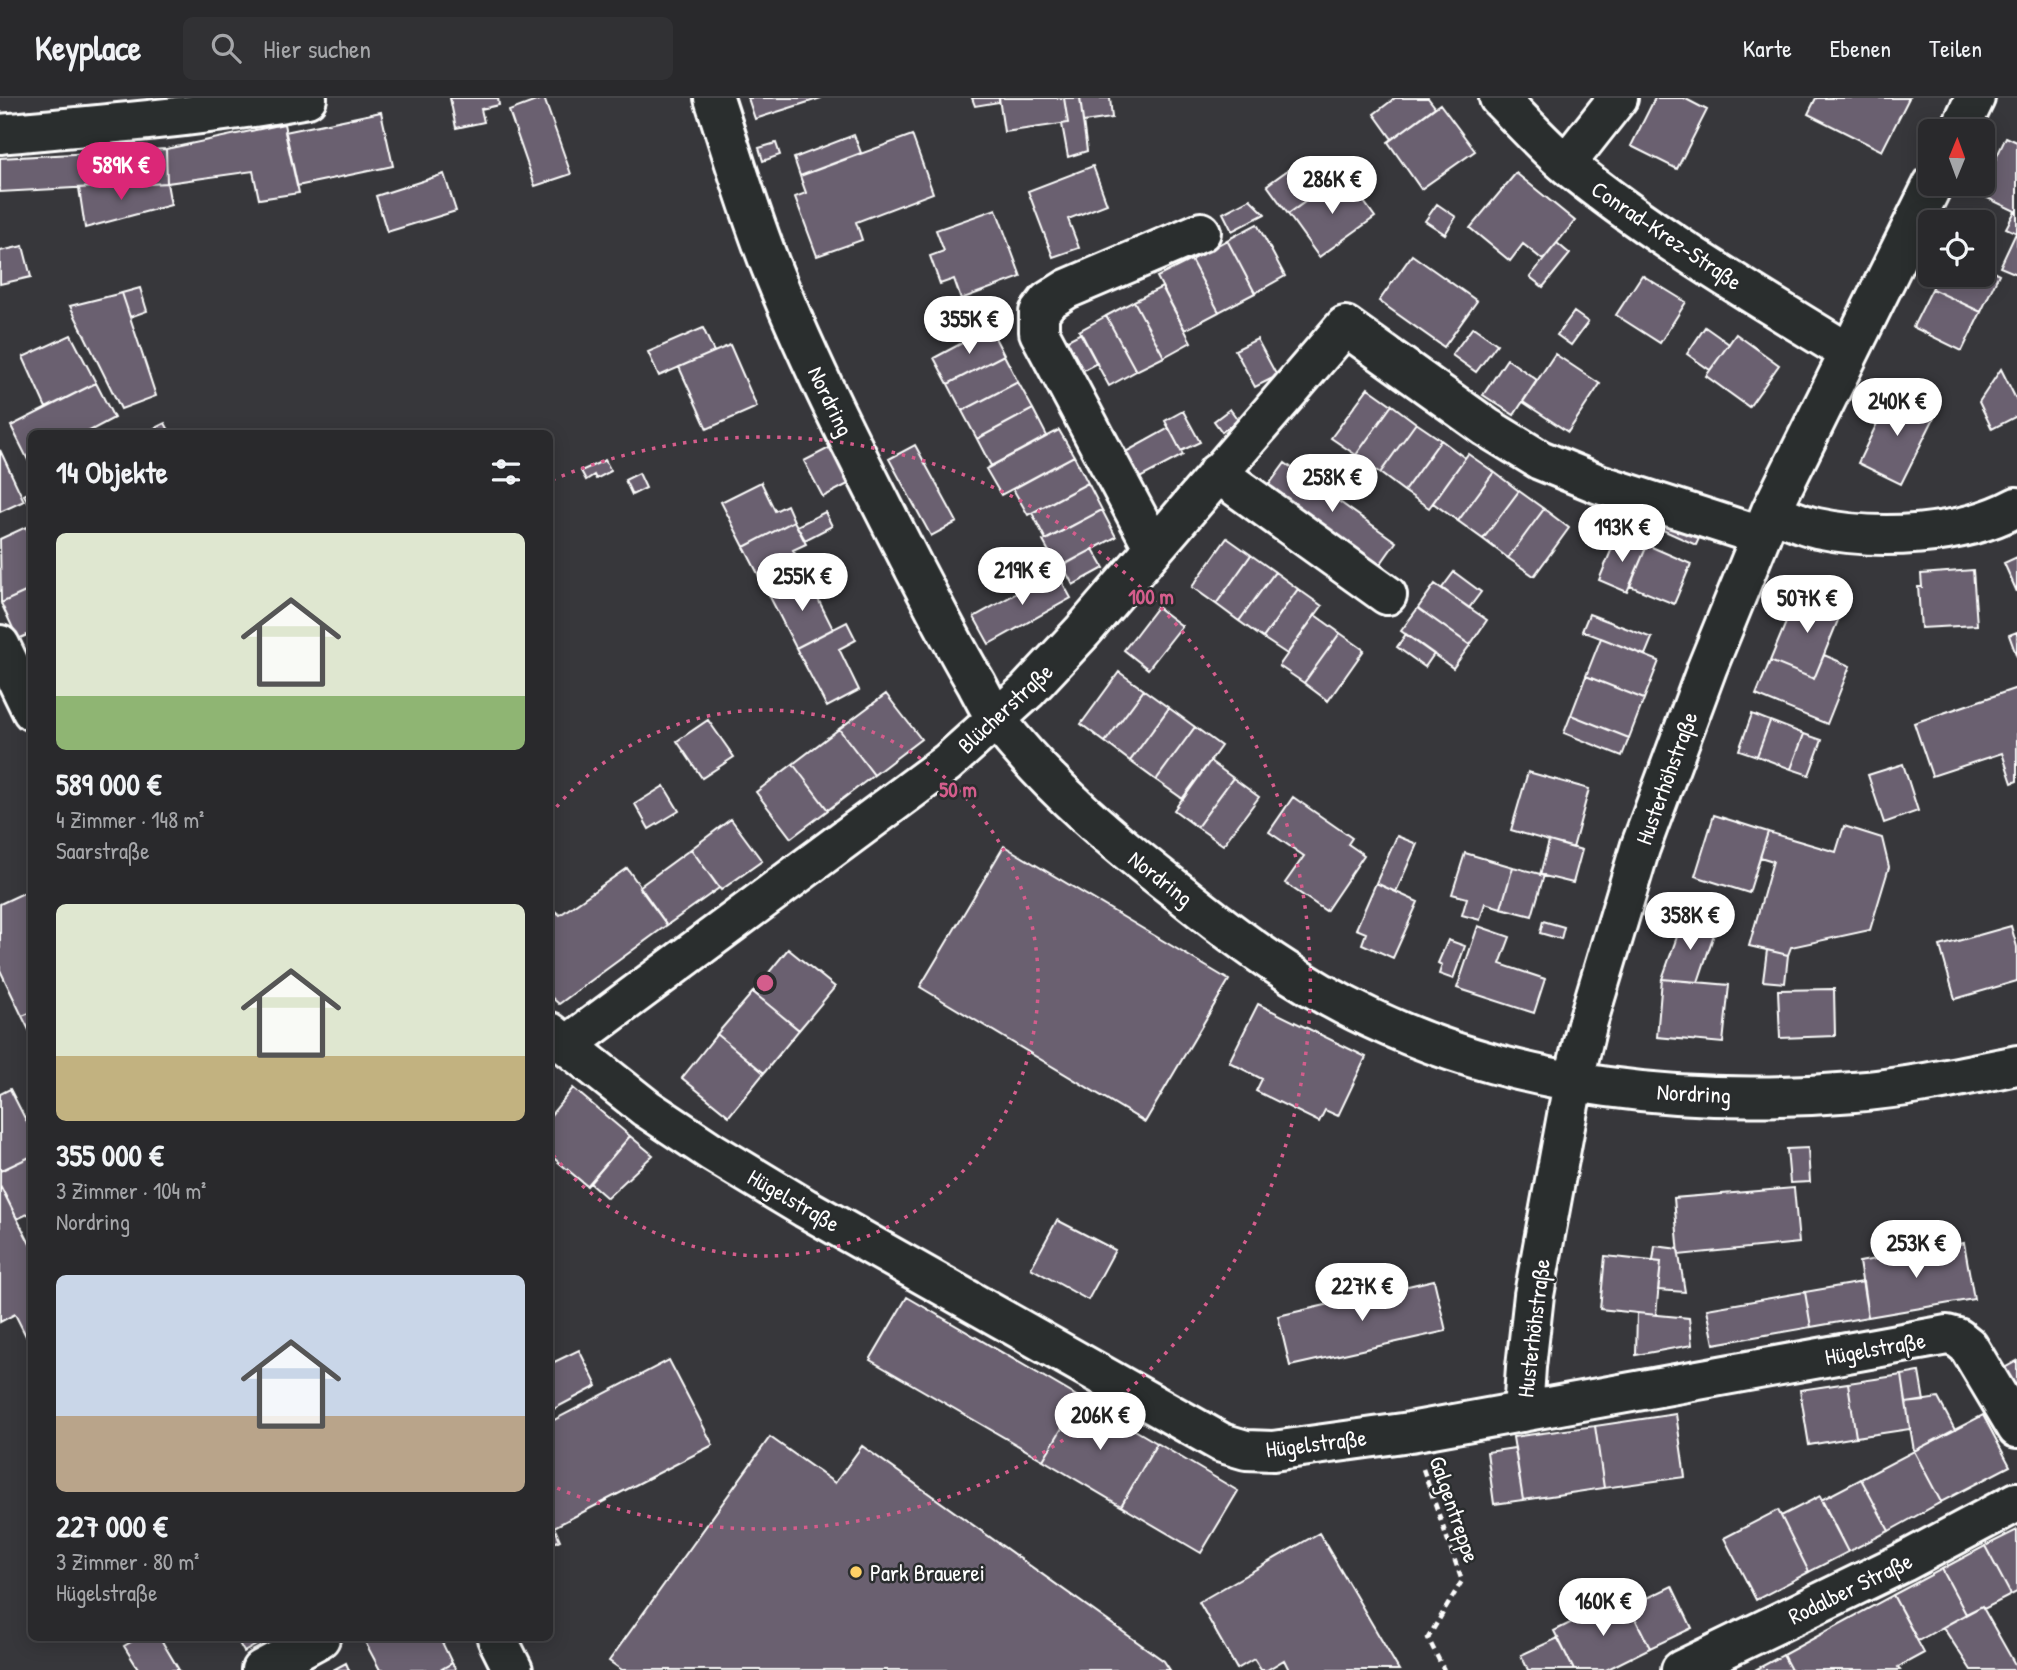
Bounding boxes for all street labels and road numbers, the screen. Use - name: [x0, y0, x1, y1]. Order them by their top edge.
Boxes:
- street label: Conrad-Krez-Straße: [1586, 173, 1748, 297]
- street label: Nordring: [801, 361, 861, 441]
- street label: Blücherstraße: [951, 656, 1059, 760]
- street label: Husterhöhstraße: [1628, 707, 1704, 849]
- street label: Nordring: [1122, 843, 1200, 913]
- street label: Nordring: [1656, 1076, 1732, 1110]
- street label: Hügelstraße: [742, 1161, 846, 1239]
- street label: Husterhöhstraße: [1509, 1257, 1557, 1399]
- street label: Hügelstraße: [1822, 1324, 1928, 1372]
- street label: Hügelstraße: [1264, 1421, 1368, 1465]
- street label: Galgentreppe: [1422, 1452, 1488, 1566]
- street label: Rodalber Straße: [1783, 1545, 1917, 1631]

